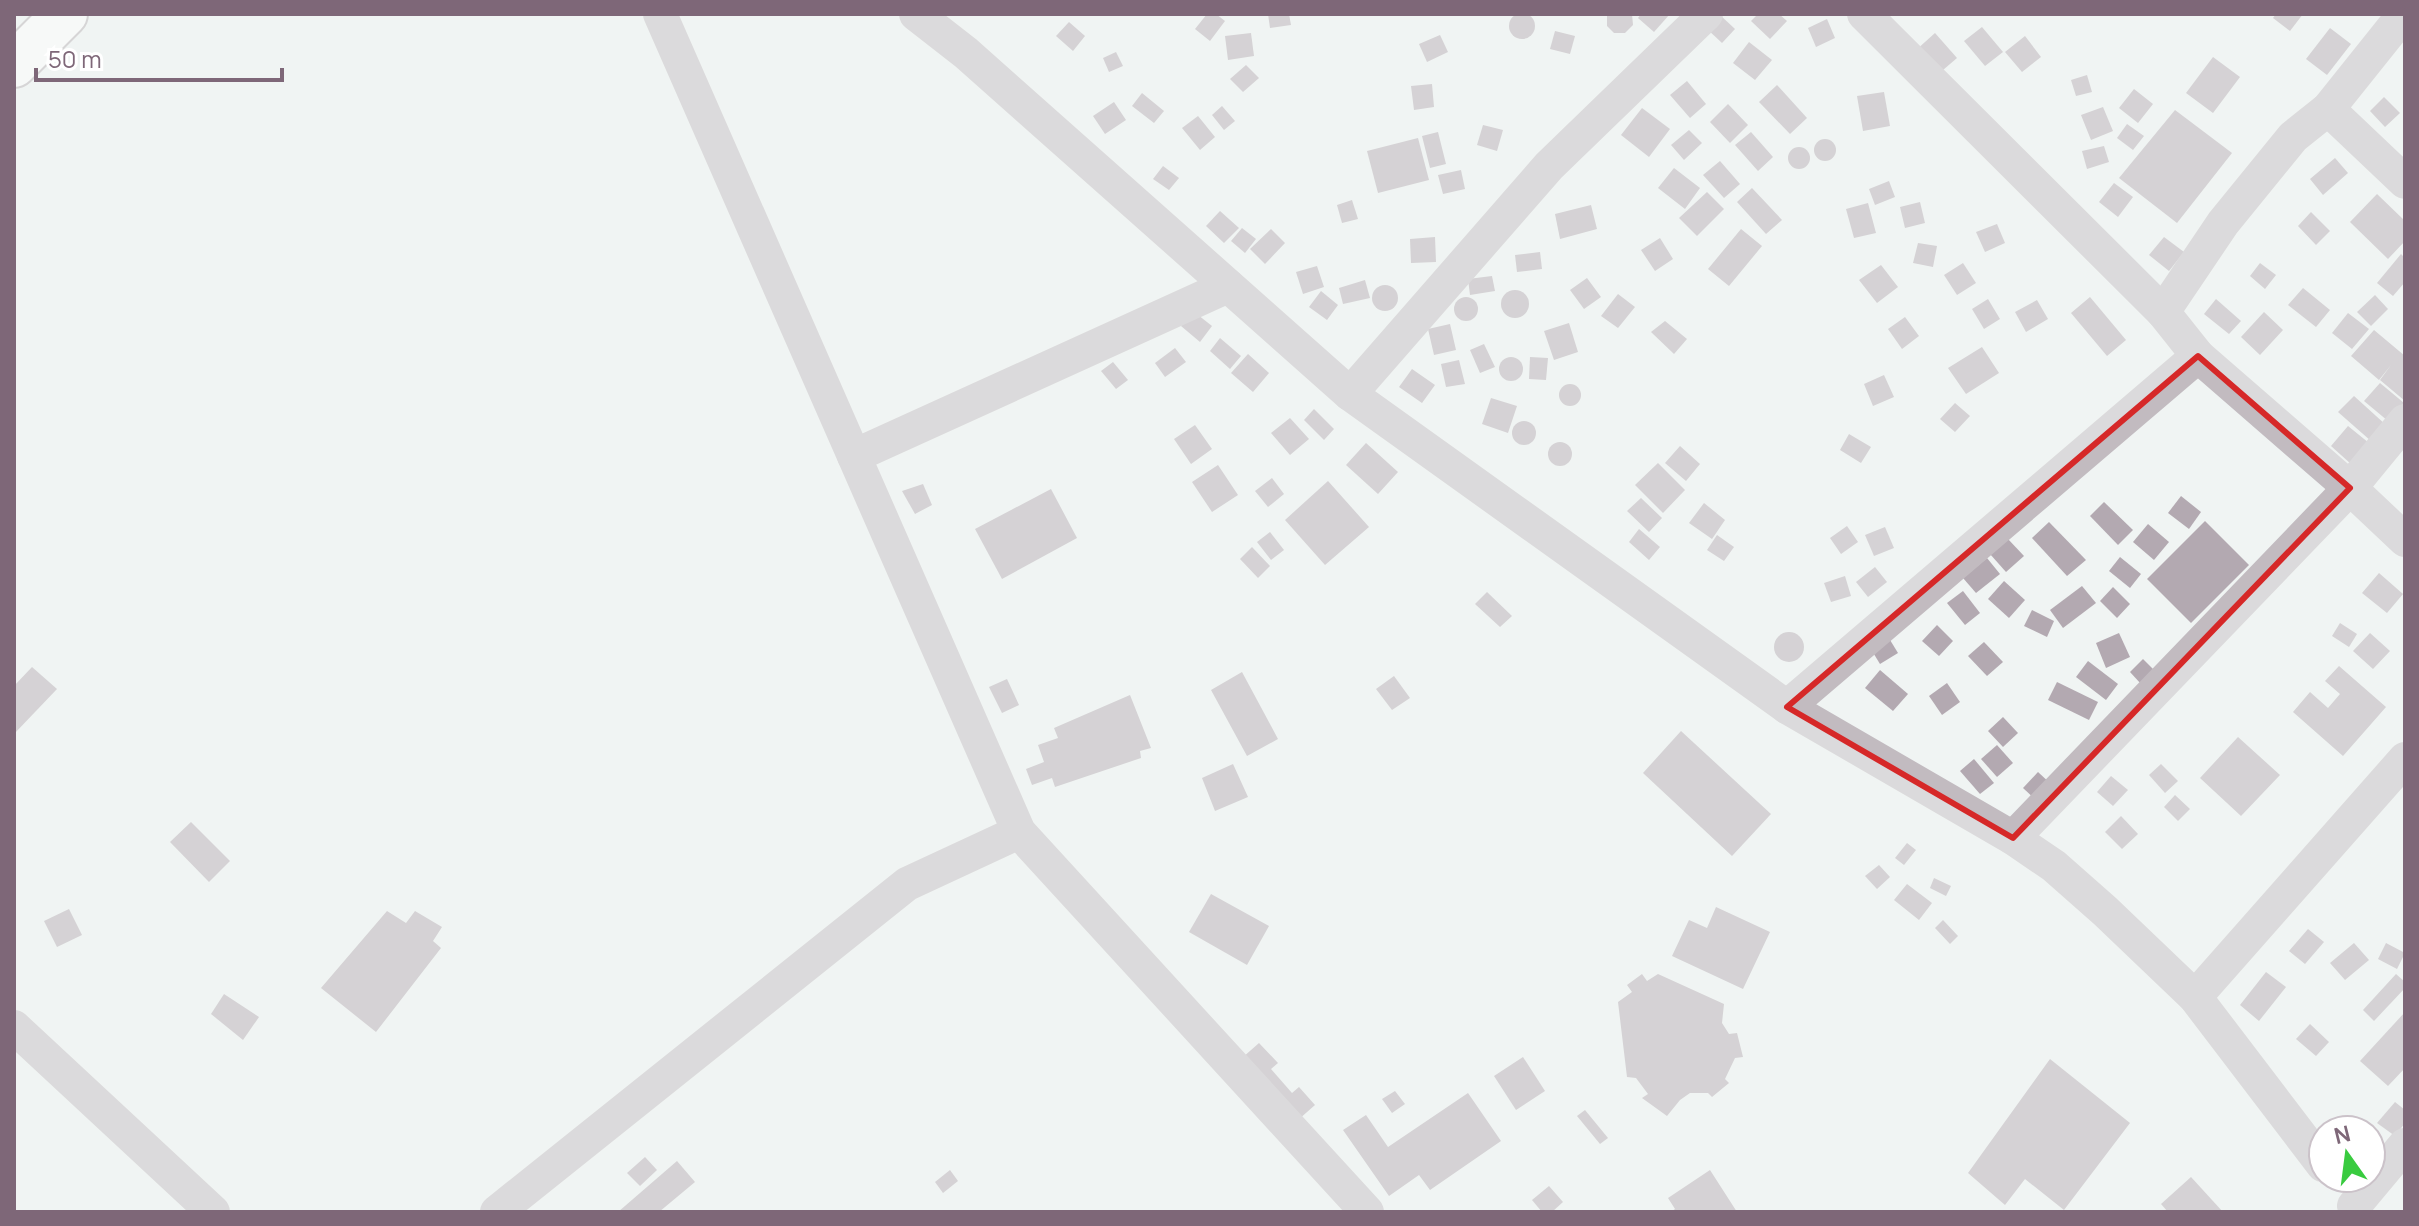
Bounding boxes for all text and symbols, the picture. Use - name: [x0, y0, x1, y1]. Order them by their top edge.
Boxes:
- scale bar: [36, 32, 282, 82]
- text: 50 m: [48, 42, 102, 75]
- north arrow: [2307, 1114, 2387, 1194]
- text: N: [2331, 1118, 2353, 1151]

